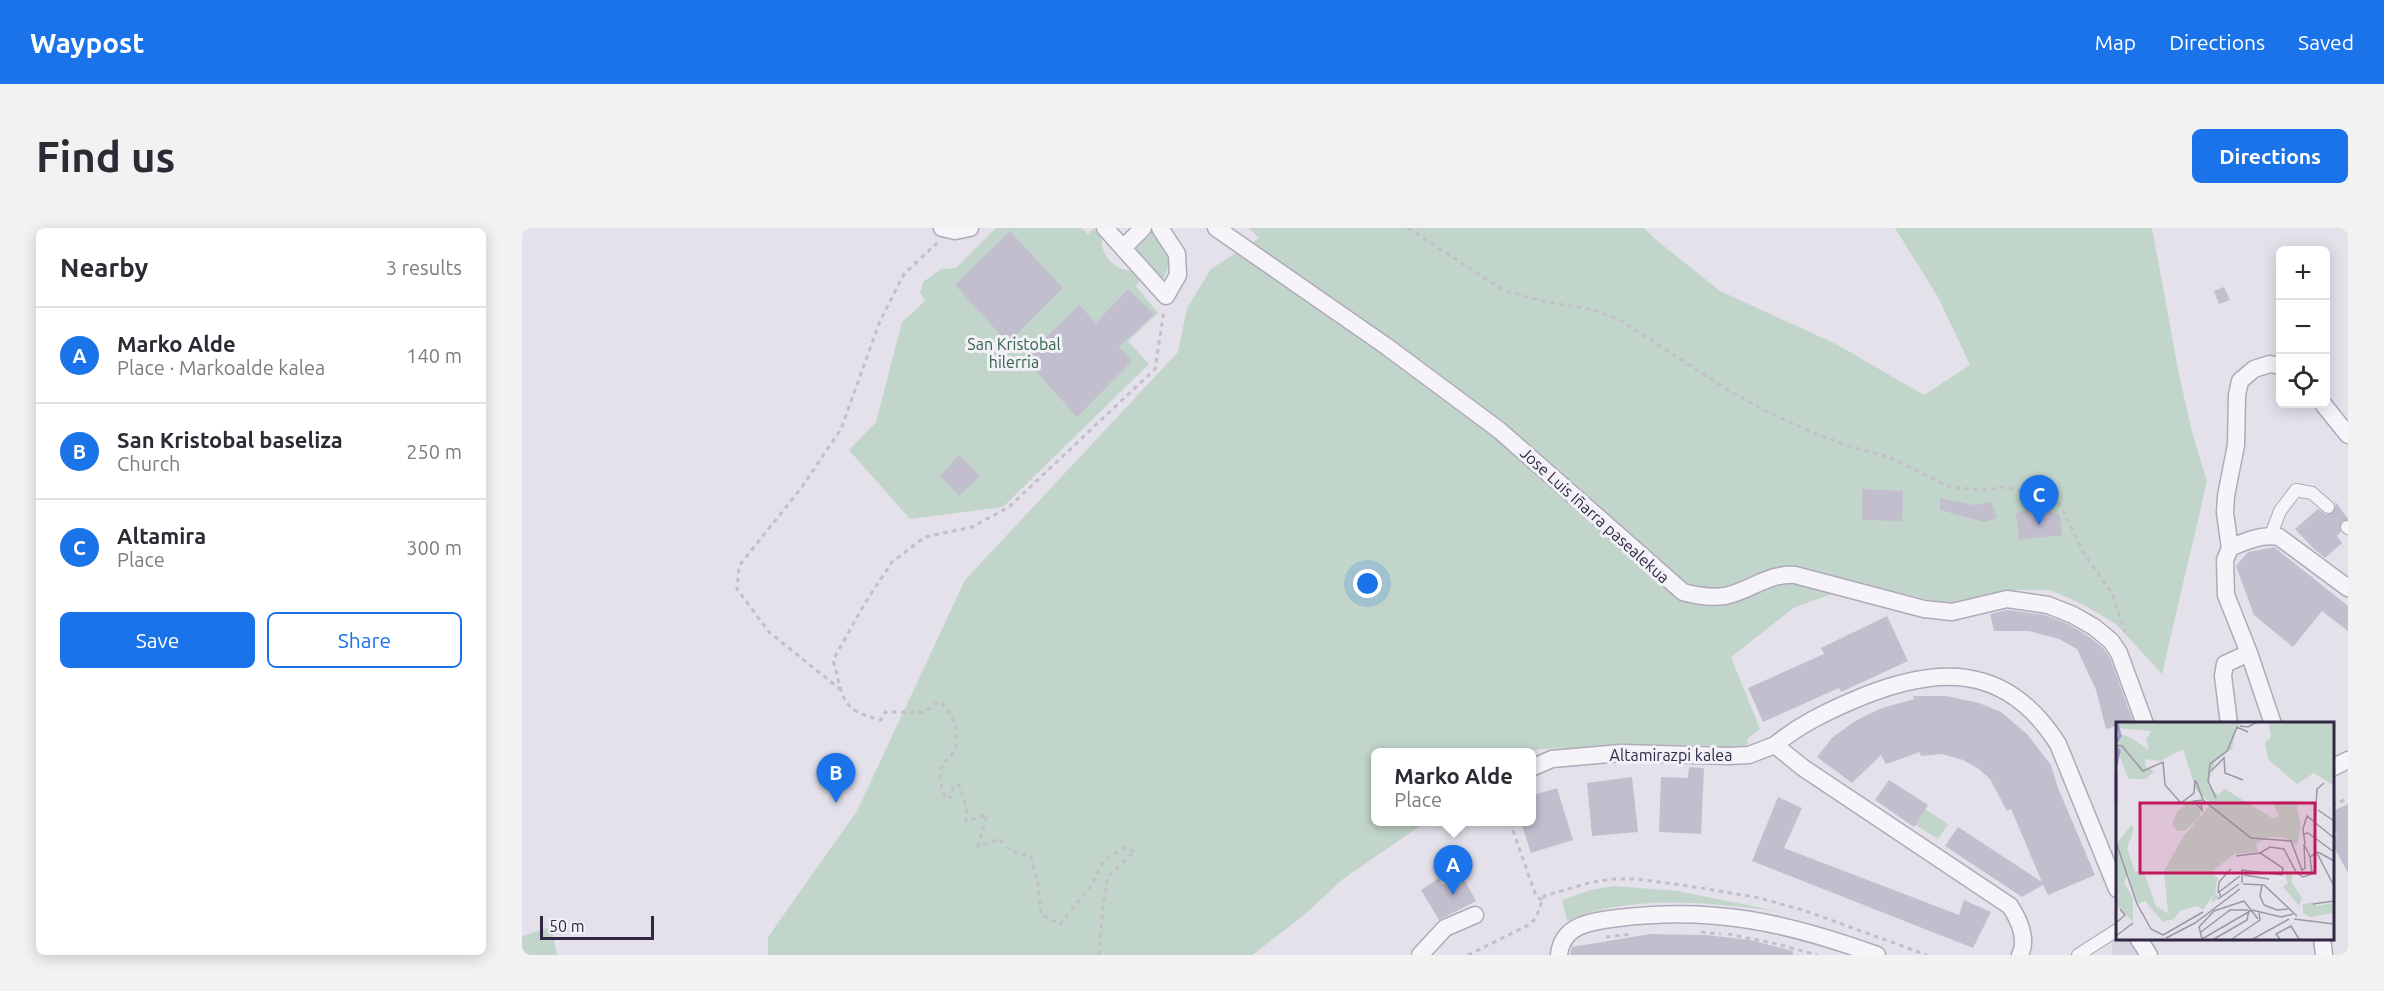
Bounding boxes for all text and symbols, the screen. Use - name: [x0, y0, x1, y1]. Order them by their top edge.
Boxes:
- text: Waypost: [30, 27, 144, 58]
- text: Map: [2095, 30, 2136, 54]
- text: Directions: [2169, 30, 2265, 54]
- text: Saved: [2298, 30, 2354, 54]
- button: Directions: [2192, 129, 2348, 183]
- text: Find us: [36, 133, 175, 180]
- map controls: [2276, 246, 2330, 408]
- button: +: [2276, 246, 2330, 300]
- text: Nearby: [60, 253, 148, 282]
- text: 3 results: [386, 256, 462, 279]
- button: −: [2276, 300, 2330, 354]
- text: Marko Alde: [117, 331, 236, 356]
- park label: San Kristobal hilerria: [967, 335, 1061, 371]
- text: A: [72, 344, 87, 367]
- text: 140 m: [406, 344, 462, 367]
- button: locate: [2276, 354, 2330, 408]
- text: Place · Markoalde kalea: [117, 356, 325, 379]
- text: San Kristobal baseliza: [117, 427, 343, 452]
- text: B: [73, 440, 86, 463]
- text: 250 m: [406, 440, 462, 463]
- street label: Jose Luis Iñarra pasealekua: [1517, 443, 1673, 587]
- text: Church: [117, 452, 180, 475]
- pin: C: [2020, 476, 2059, 525]
- text: Altamira: [117, 523, 206, 548]
- text: C: [73, 536, 86, 559]
- text: 300 m: [406, 536, 462, 559]
- text: Place: [117, 548, 165, 571]
- your location: [1353, 569, 1382, 598]
- button: Save: [60, 612, 255, 668]
- button: Share: [267, 612, 462, 668]
- inset map: [2116, 722, 2333, 940]
- street label: Altamirazpi kalea: [1610, 746, 1732, 764]
- popup: [1371, 748, 1536, 826]
- pin: B: [816, 754, 856, 803]
- text: Marko Alde: [1394, 763, 1513, 788]
- text: Place: [1394, 788, 1442, 811]
- pin: A: [1434, 846, 1472, 895]
- scale bar: [540, 913, 654, 940]
- text: 50 m: [549, 917, 585, 935]

